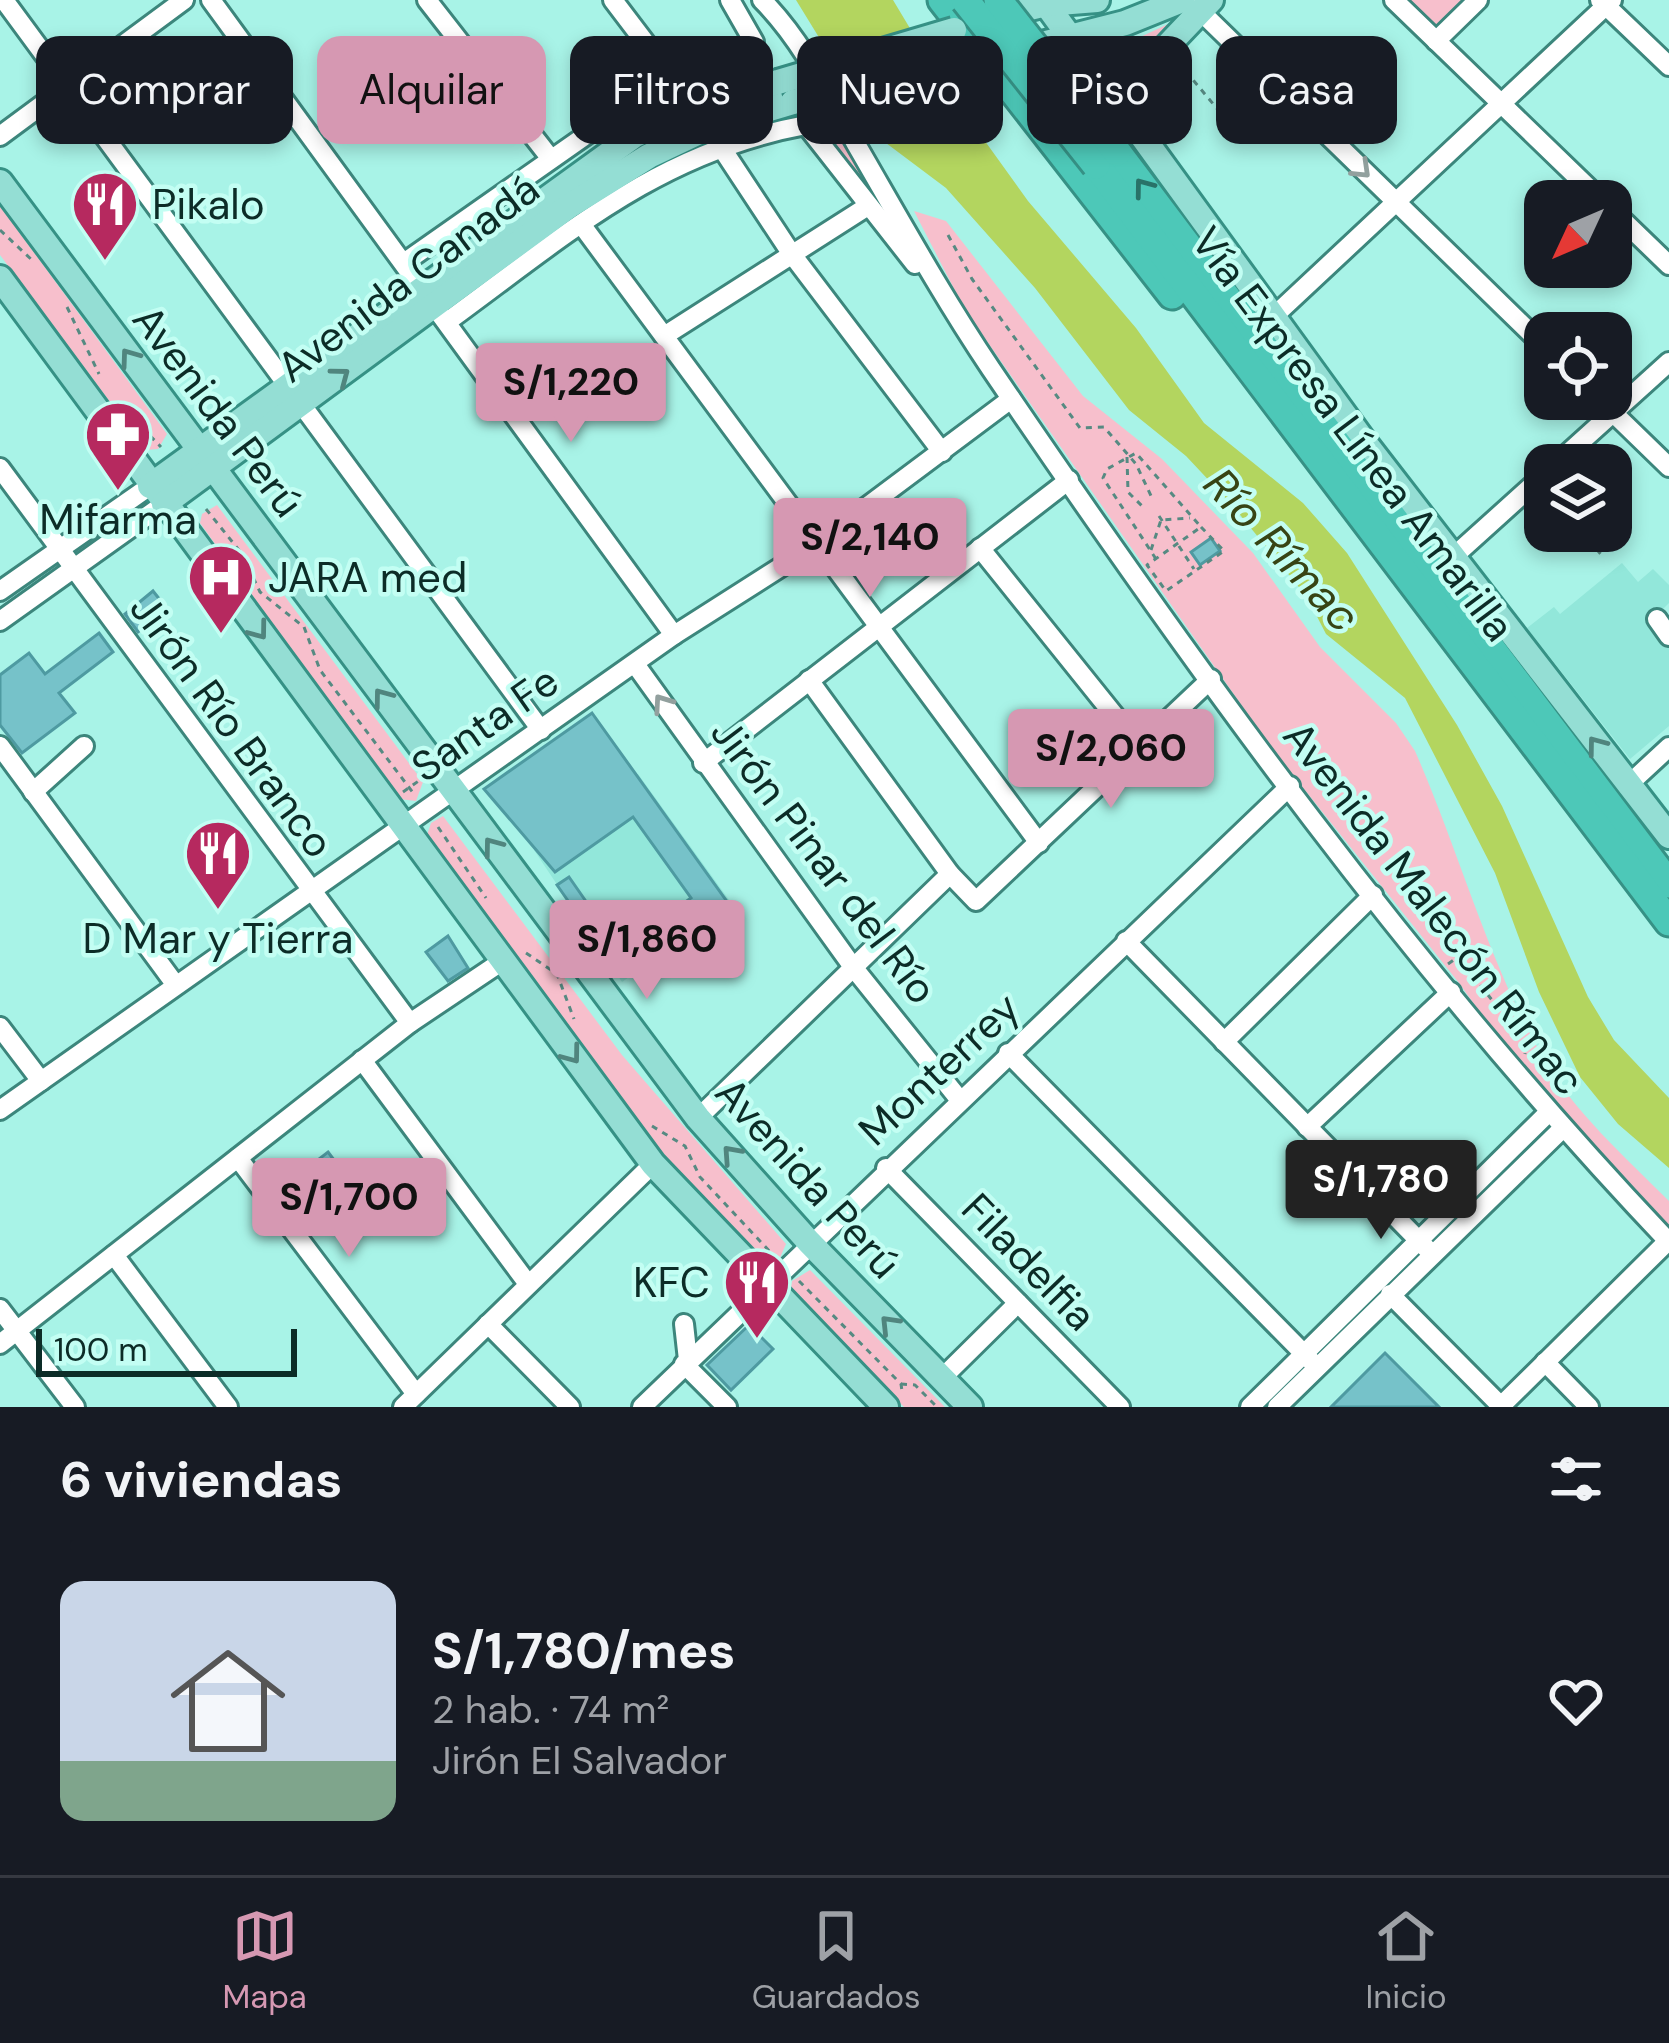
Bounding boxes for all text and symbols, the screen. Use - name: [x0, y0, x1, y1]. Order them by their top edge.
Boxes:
- chip: Comprar: [36, 36, 293, 144]
- chip: Alquilar: [317, 36, 546, 144]
- chip: Filtros: [570, 36, 773, 144]
- chip: Nuevo: [797, 36, 1003, 144]
- chip: Piso: [1027, 36, 1192, 144]
- chip: Casa: [1216, 36, 1397, 144]
- one-way arrow: [1348, 156, 1370, 178]
- street label: Avenida Canadá: [266, 161, 550, 395]
- restaurant icon: Pikalo: [70, 169, 140, 263]
- place label: Pikalo: [152, 177, 265, 232]
- one-way arrow: [1136, 179, 1158, 200]
- north arrow: [1524, 180, 1632, 288]
- map controls: [1524, 180, 1632, 552]
- street label: Vía Expresa Línea Amarilla: [1179, 216, 1527, 652]
- street label: Avenida Perú: [120, 294, 316, 528]
- button: locate: [1524, 312, 1632, 420]
- pin: S/1,220: [460, 343, 682, 445]
- one-way arrow: [122, 349, 144, 370]
- text: S/1,220: [503, 356, 639, 407]
- one-way arrow: [328, 369, 349, 391]
- pharmacy icon: Mifarma: [83, 399, 153, 493]
- button: layers: [1524, 444, 1632, 552]
- water label: Río Rímac: [1191, 455, 1373, 645]
- place label: Mifarma: [39, 492, 197, 547]
- pin: S/2,140: [759, 498, 981, 600]
- text: S/2,140: [800, 511, 940, 562]
- hospital icon: JARA med: [186, 542, 256, 636]
- place label: JARA med: [268, 550, 467, 605]
- street label: Jirón Río Branco: [118, 583, 346, 869]
- one-way arrow: [245, 618, 266, 640]
- street label: Santa Fe: [401, 654, 569, 794]
- one-way arrow: [374, 688, 396, 710]
- one-way arrow: [654, 695, 676, 717]
- street label: Jirón Pinar del Río: [698, 707, 950, 1015]
- pin: S/2,060: [1000, 709, 1222, 811]
- street label: Avenida Malecón Rímac: [1271, 710, 1597, 1106]
- text: S/2,060: [1035, 722, 1187, 773]
- one-way arrow: [1589, 737, 1610, 759]
- restaurant icon: D Mar y Tierra: [183, 818, 253, 912]
- one-way arrow: [485, 838, 506, 860]
- pin: S/1,860: [536, 900, 758, 1002]
- place label: D Mar y Tierra: [83, 911, 353, 966]
- text: S/1,860: [577, 913, 717, 964]
- street label: Monterrey: [847, 980, 1031, 1158]
- one-way arrow: [557, 1042, 579, 1063]
- street label: Avenida Perú: [703, 1066, 913, 1290]
- pin: S/1,780: [1270, 1140, 1492, 1242]
- one-way arrow: [724, 1147, 745, 1168]
- text: S/1,780: [1313, 1153, 1449, 1204]
- pin: S/1,700: [238, 1158, 460, 1260]
- text: S/1,700: [279, 1171, 419, 1222]
- street label: Filadelfia: [950, 1181, 1108, 1343]
- restaurant icon: KFC: [722, 1247, 792, 1341]
- place label: KFC: [633, 1255, 710, 1310]
- one-way arrow: [882, 1316, 904, 1338]
- scale bar: [36, 1323, 297, 1376]
- text: 100 m: [54, 1328, 148, 1371]
- text: 6 viviendas: [60, 1446, 343, 1513]
- icon: filters: [1543, 1446, 1609, 1512]
- text: S/1,780/mes: [432, 1617, 736, 1684]
- icon: home: [156, 1629, 300, 1773]
- icon: heart: [1543, 1668, 1609, 1734]
- text: 2 hab. · 74 m²: [432, 1684, 669, 1735]
- text: Jirón El Salvador: [432, 1735, 727, 1786]
- tab: Mapa: [222, 1903, 307, 2018]
- tab: Guardados: [752, 1903, 921, 2018]
- tab: Inicio: [1366, 1903, 1447, 2018]

